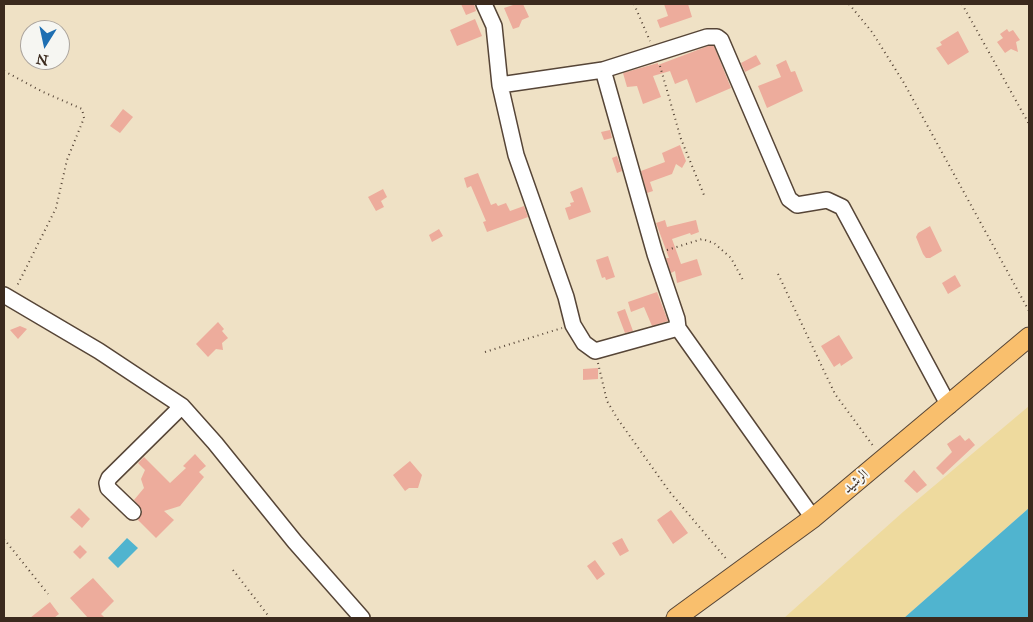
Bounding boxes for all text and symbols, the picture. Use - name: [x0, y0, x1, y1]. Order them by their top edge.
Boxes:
- north arrow: [20, 20, 70, 70]
- text: N: [35, 50, 50, 69]
- street label: الرشيد: [840, 467, 872, 497]

